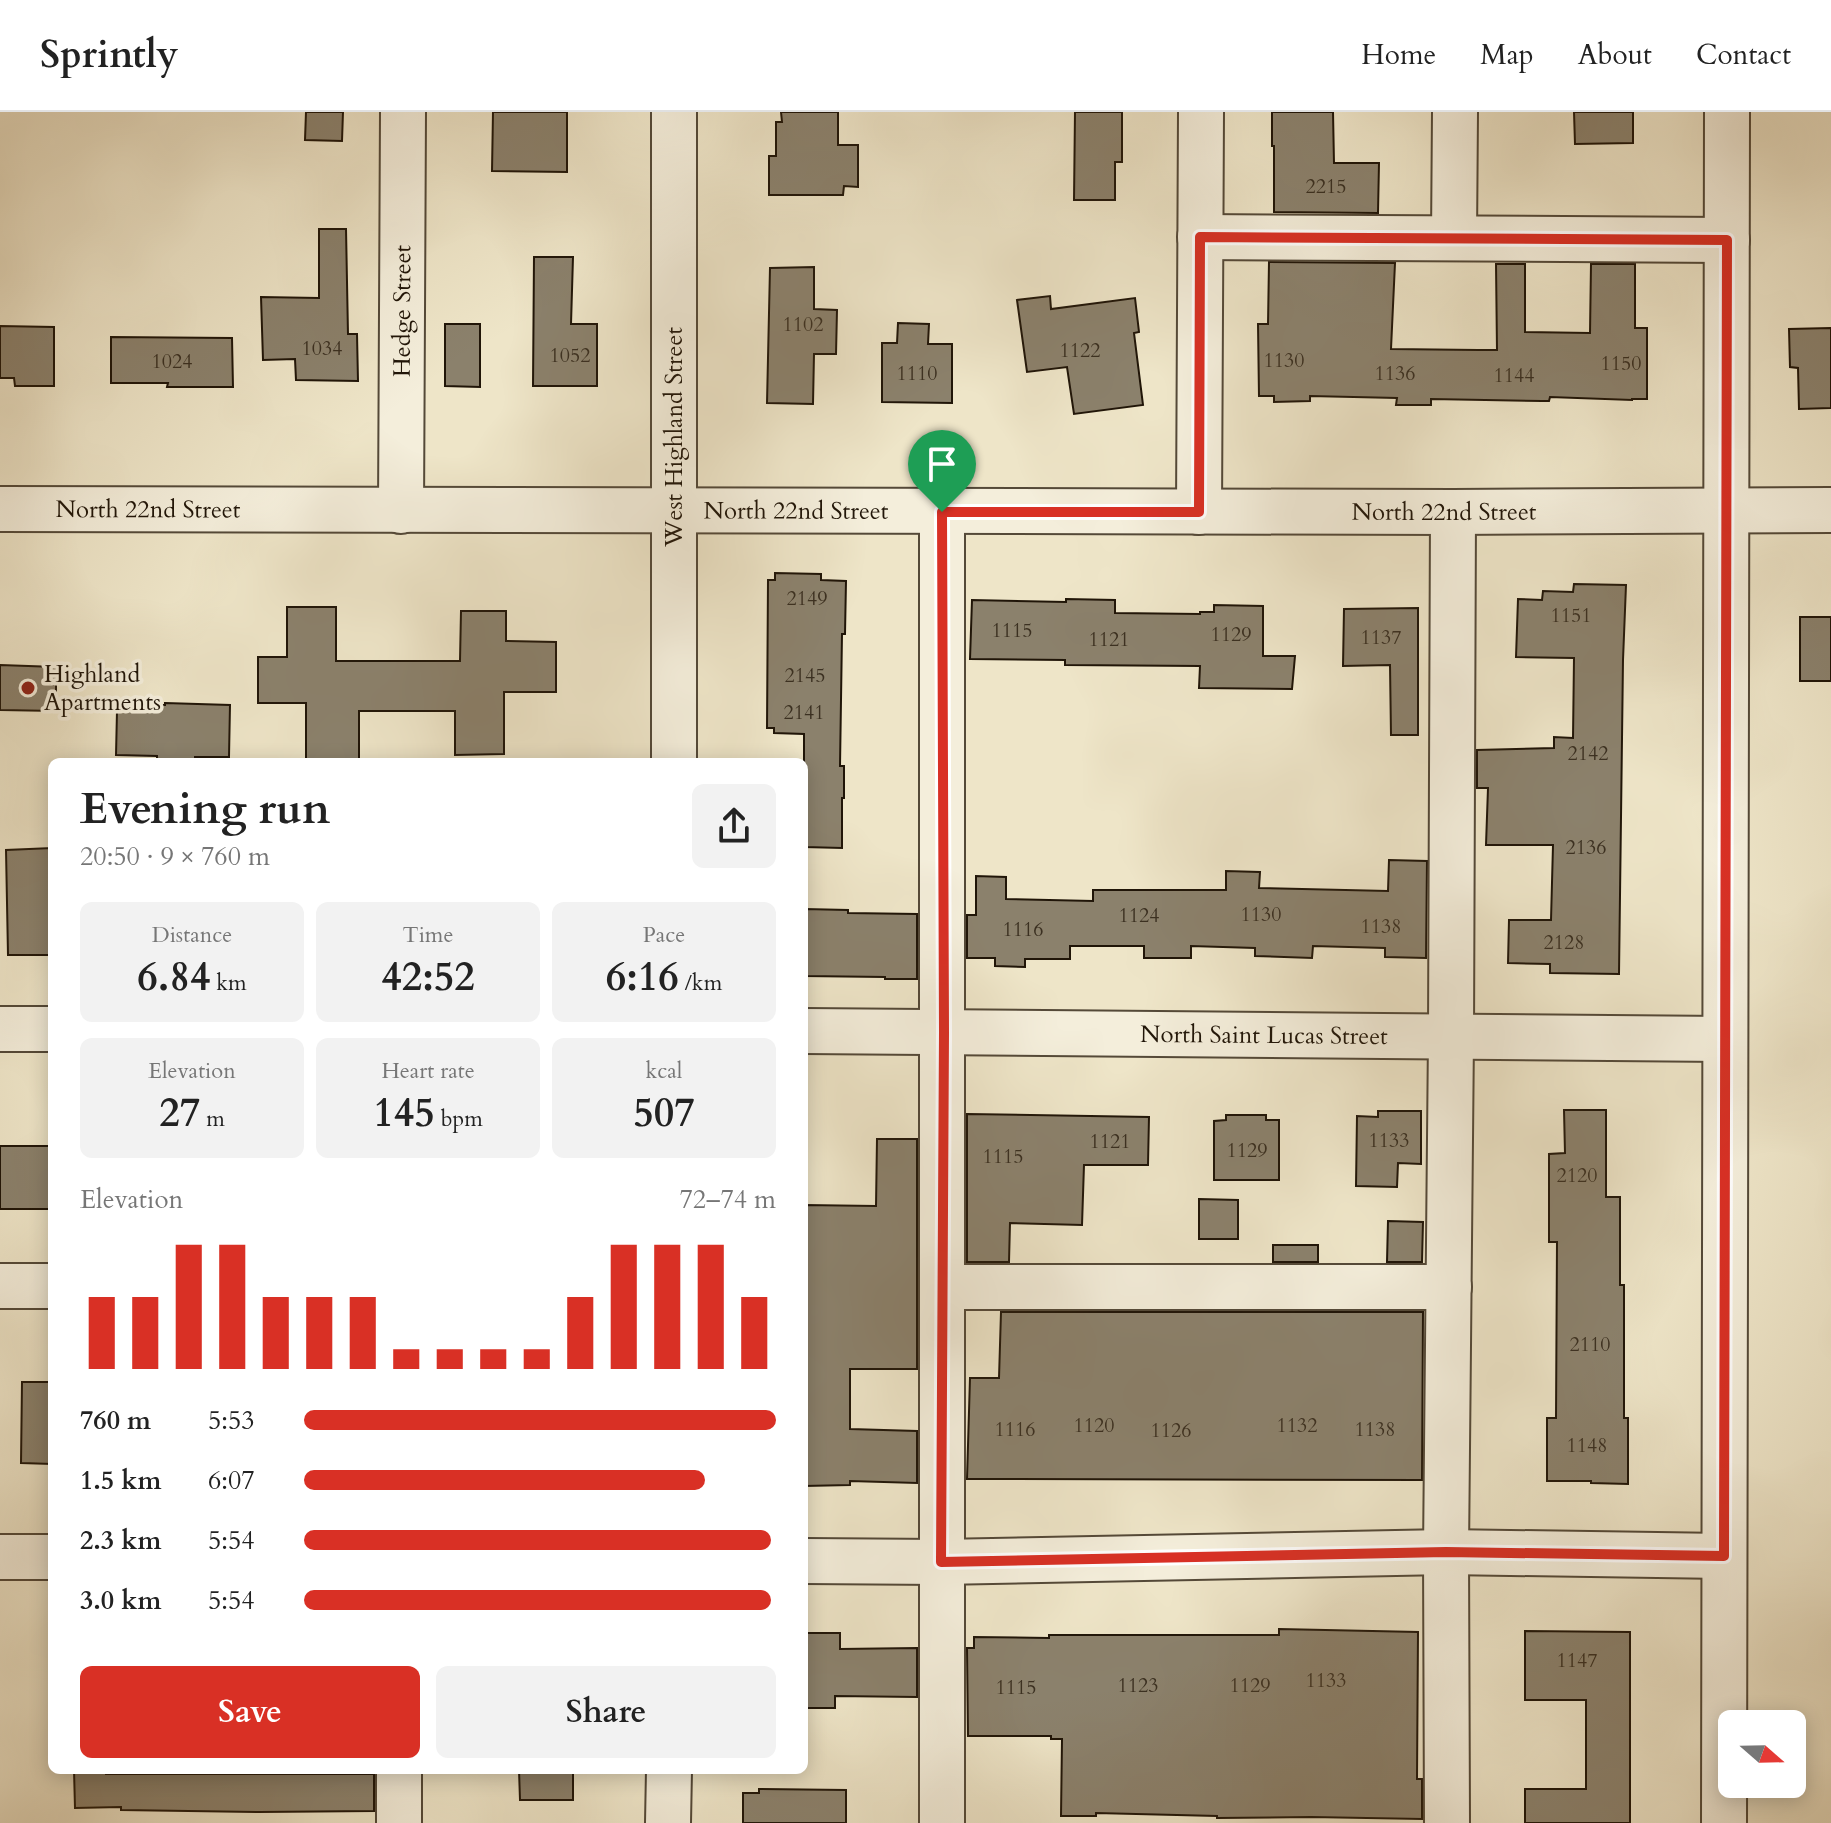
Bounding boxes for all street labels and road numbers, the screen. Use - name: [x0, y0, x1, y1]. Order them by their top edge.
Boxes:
- street label: Hedge Street: [386, 244, 419, 377]
- street label: West Highland Street: [658, 327, 691, 548]
- street label: North 22nd Street: [56, 493, 241, 526]
- street label: North 22nd Street: [704, 494, 889, 528]
- street label: North 22nd Street: [1352, 496, 1537, 529]
- street label: North Saint Lucas Street: [1140, 1018, 1388, 1053]

